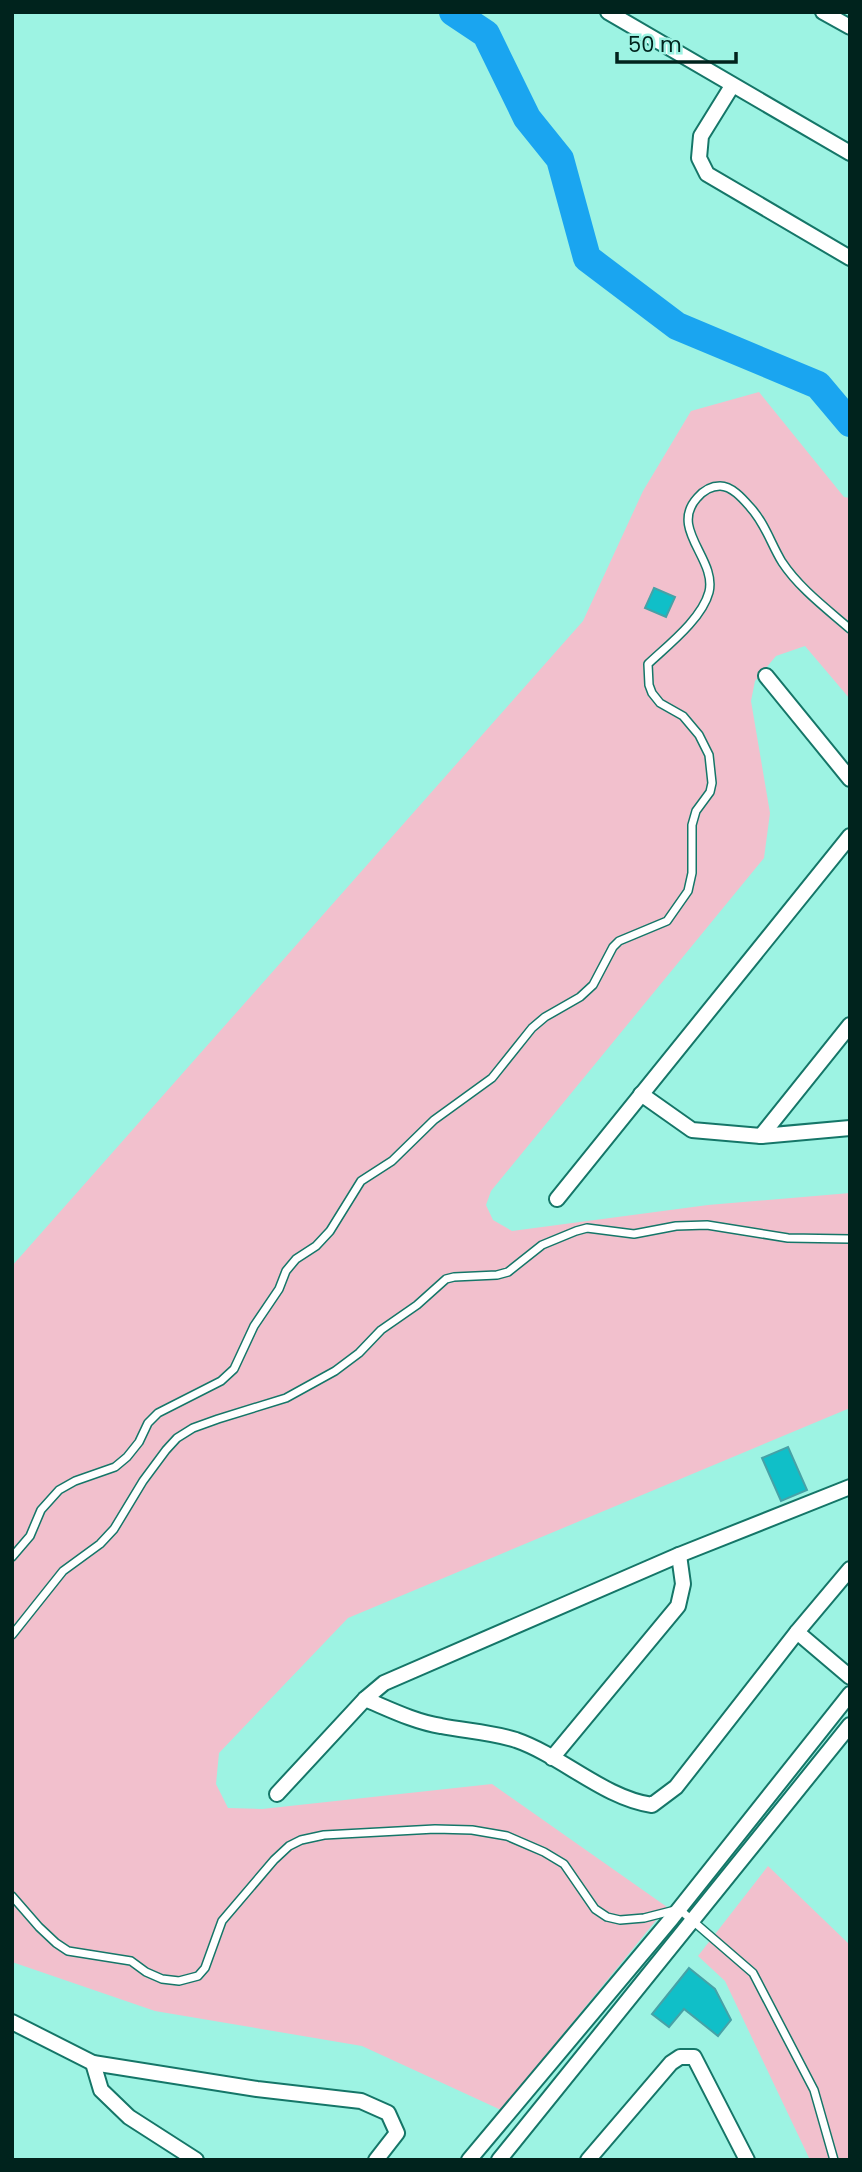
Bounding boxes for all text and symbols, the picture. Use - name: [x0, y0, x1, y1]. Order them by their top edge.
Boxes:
- scale bar: [617, 21, 736, 65]
- text: 50 m: [628, 30, 682, 59]

